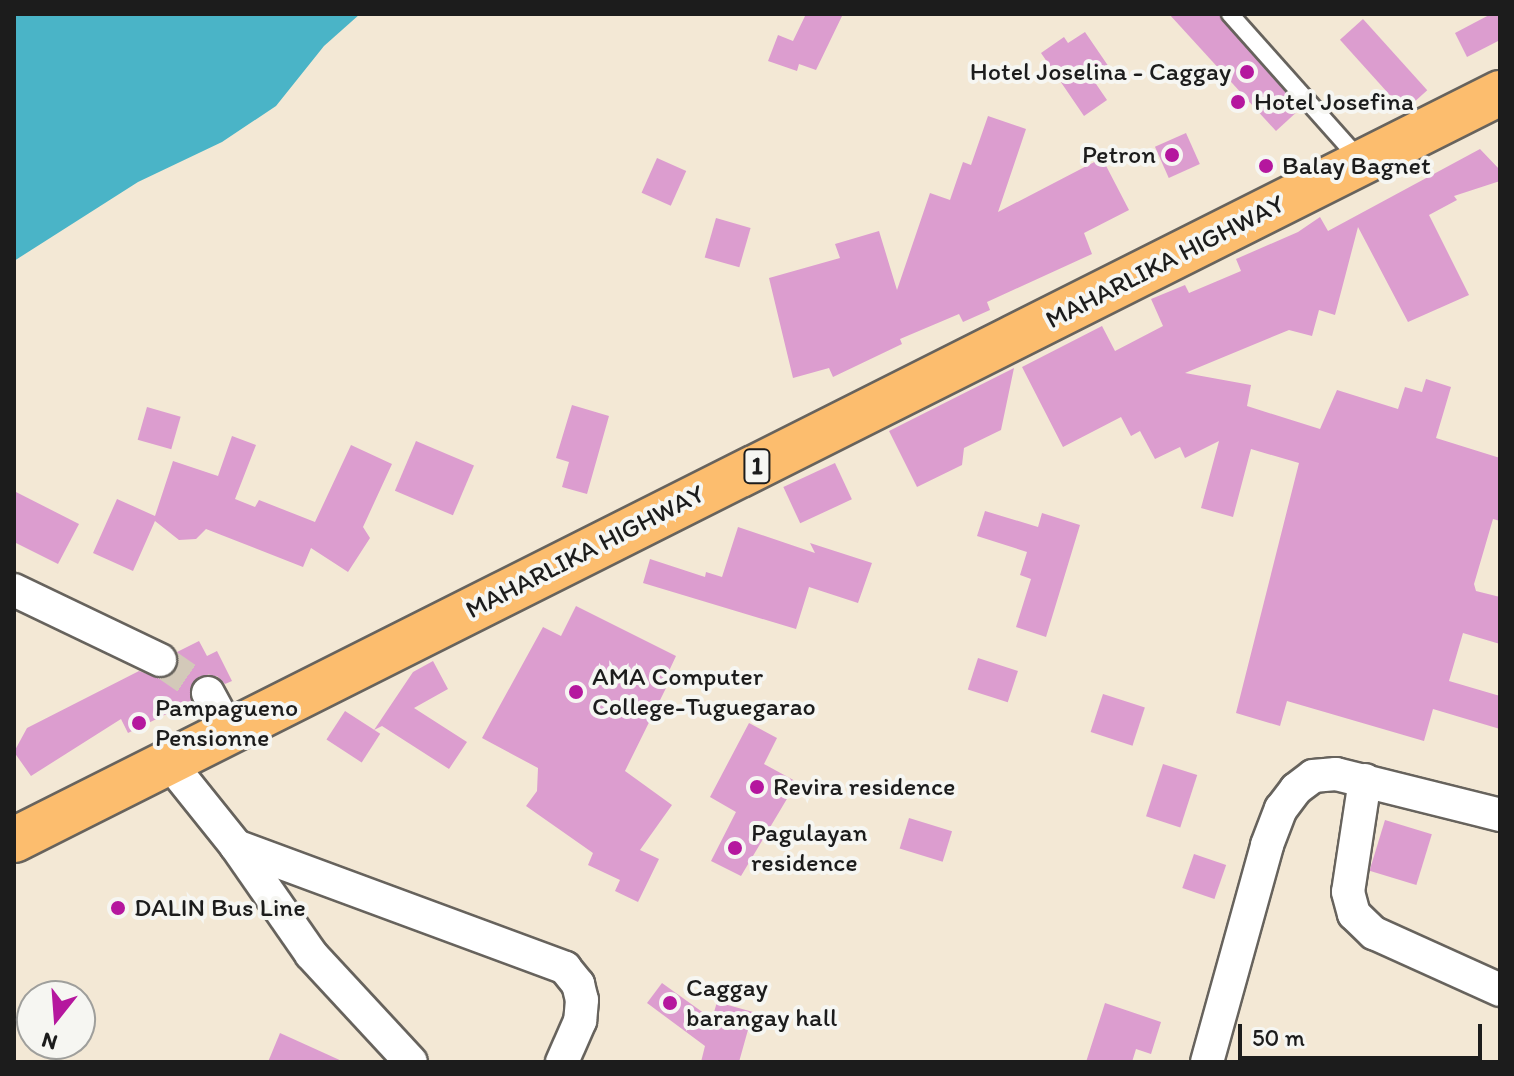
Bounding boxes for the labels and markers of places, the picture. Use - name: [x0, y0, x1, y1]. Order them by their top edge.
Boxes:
- place label: Hotel Joselina - Caggay: [969, 56, 1231, 88]
- marker: Hotel Joselina - Caggay: [1238, 63, 1256, 81]
- place label: Hotel Josefina: [1254, 86, 1414, 118]
- marker: Hotel Josefina: [1229, 93, 1247, 111]
- place label: Petron: [1082, 139, 1156, 171]
- marker: Petron: [1163, 146, 1181, 164]
- place label: Balay Bagnet: [1282, 150, 1430, 182]
- marker: Balay Bagnet: [1257, 157, 1275, 175]
- place label: AMA Computer College-Tuguegarao: [592, 661, 816, 722]
- marker: AMA Computer College-Tuguegarao: [567, 683, 585, 701]
- place label: Pampagueno Pensionne: [155, 692, 298, 754]
- marker: Pampagueno Pensionne: [130, 714, 148, 732]
- place label: Revira residence: [773, 771, 955, 803]
- marker: Revira residence: [748, 778, 766, 796]
- place label: Pagulayan residence: [751, 817, 867, 878]
- marker: Pagulayan residence: [726, 839, 744, 857]
- place label: DALIN Bus Line: [134, 892, 306, 924]
- marker: DALIN Bus Line: [109, 899, 127, 917]
- place label: Caggay barangay hall: [686, 972, 838, 1034]
- marker: Caggay barangay hall: [661, 994, 679, 1012]

